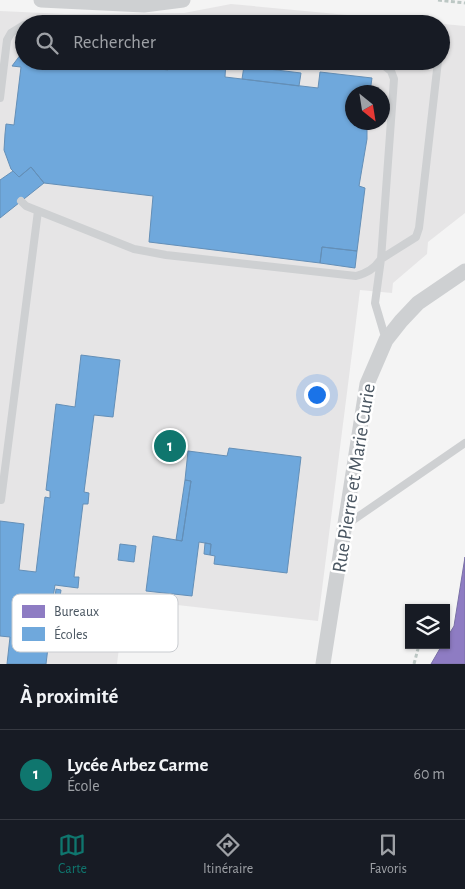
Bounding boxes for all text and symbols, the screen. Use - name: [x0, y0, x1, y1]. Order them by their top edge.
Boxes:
- search box: [15, 15, 450, 70]
- icon: search: [33, 29, 61, 57]
- text: Rechercher: [73, 33, 156, 52]
- north arrow: [345, 85, 390, 130]
- your location: [304, 382, 330, 408]
- street label: Rue Pierre et Marie Curie: [329, 382, 379, 574]
- pin: 1: [154, 427, 186, 465]
- legend: [12, 594, 178, 652]
- map controls: [405, 604, 450, 649]
- button: layers: [405, 604, 450, 649]
- text: Bureaux: [54, 605, 99, 619]
- text: Écoles: [54, 625, 88, 642]
- text: À proximité: [20, 686, 118, 707]
- text: Lycée Arbez Carme: [67, 756, 208, 775]
- text: 1: [33, 766, 39, 782]
- text: 60 m: [414, 766, 445, 782]
- text: École: [67, 778, 100, 794]
- tab: Carte: [58, 831, 87, 878]
- tab: Itinéraire: [203, 831, 253, 878]
- tab: Favoris: [369, 831, 407, 878]

